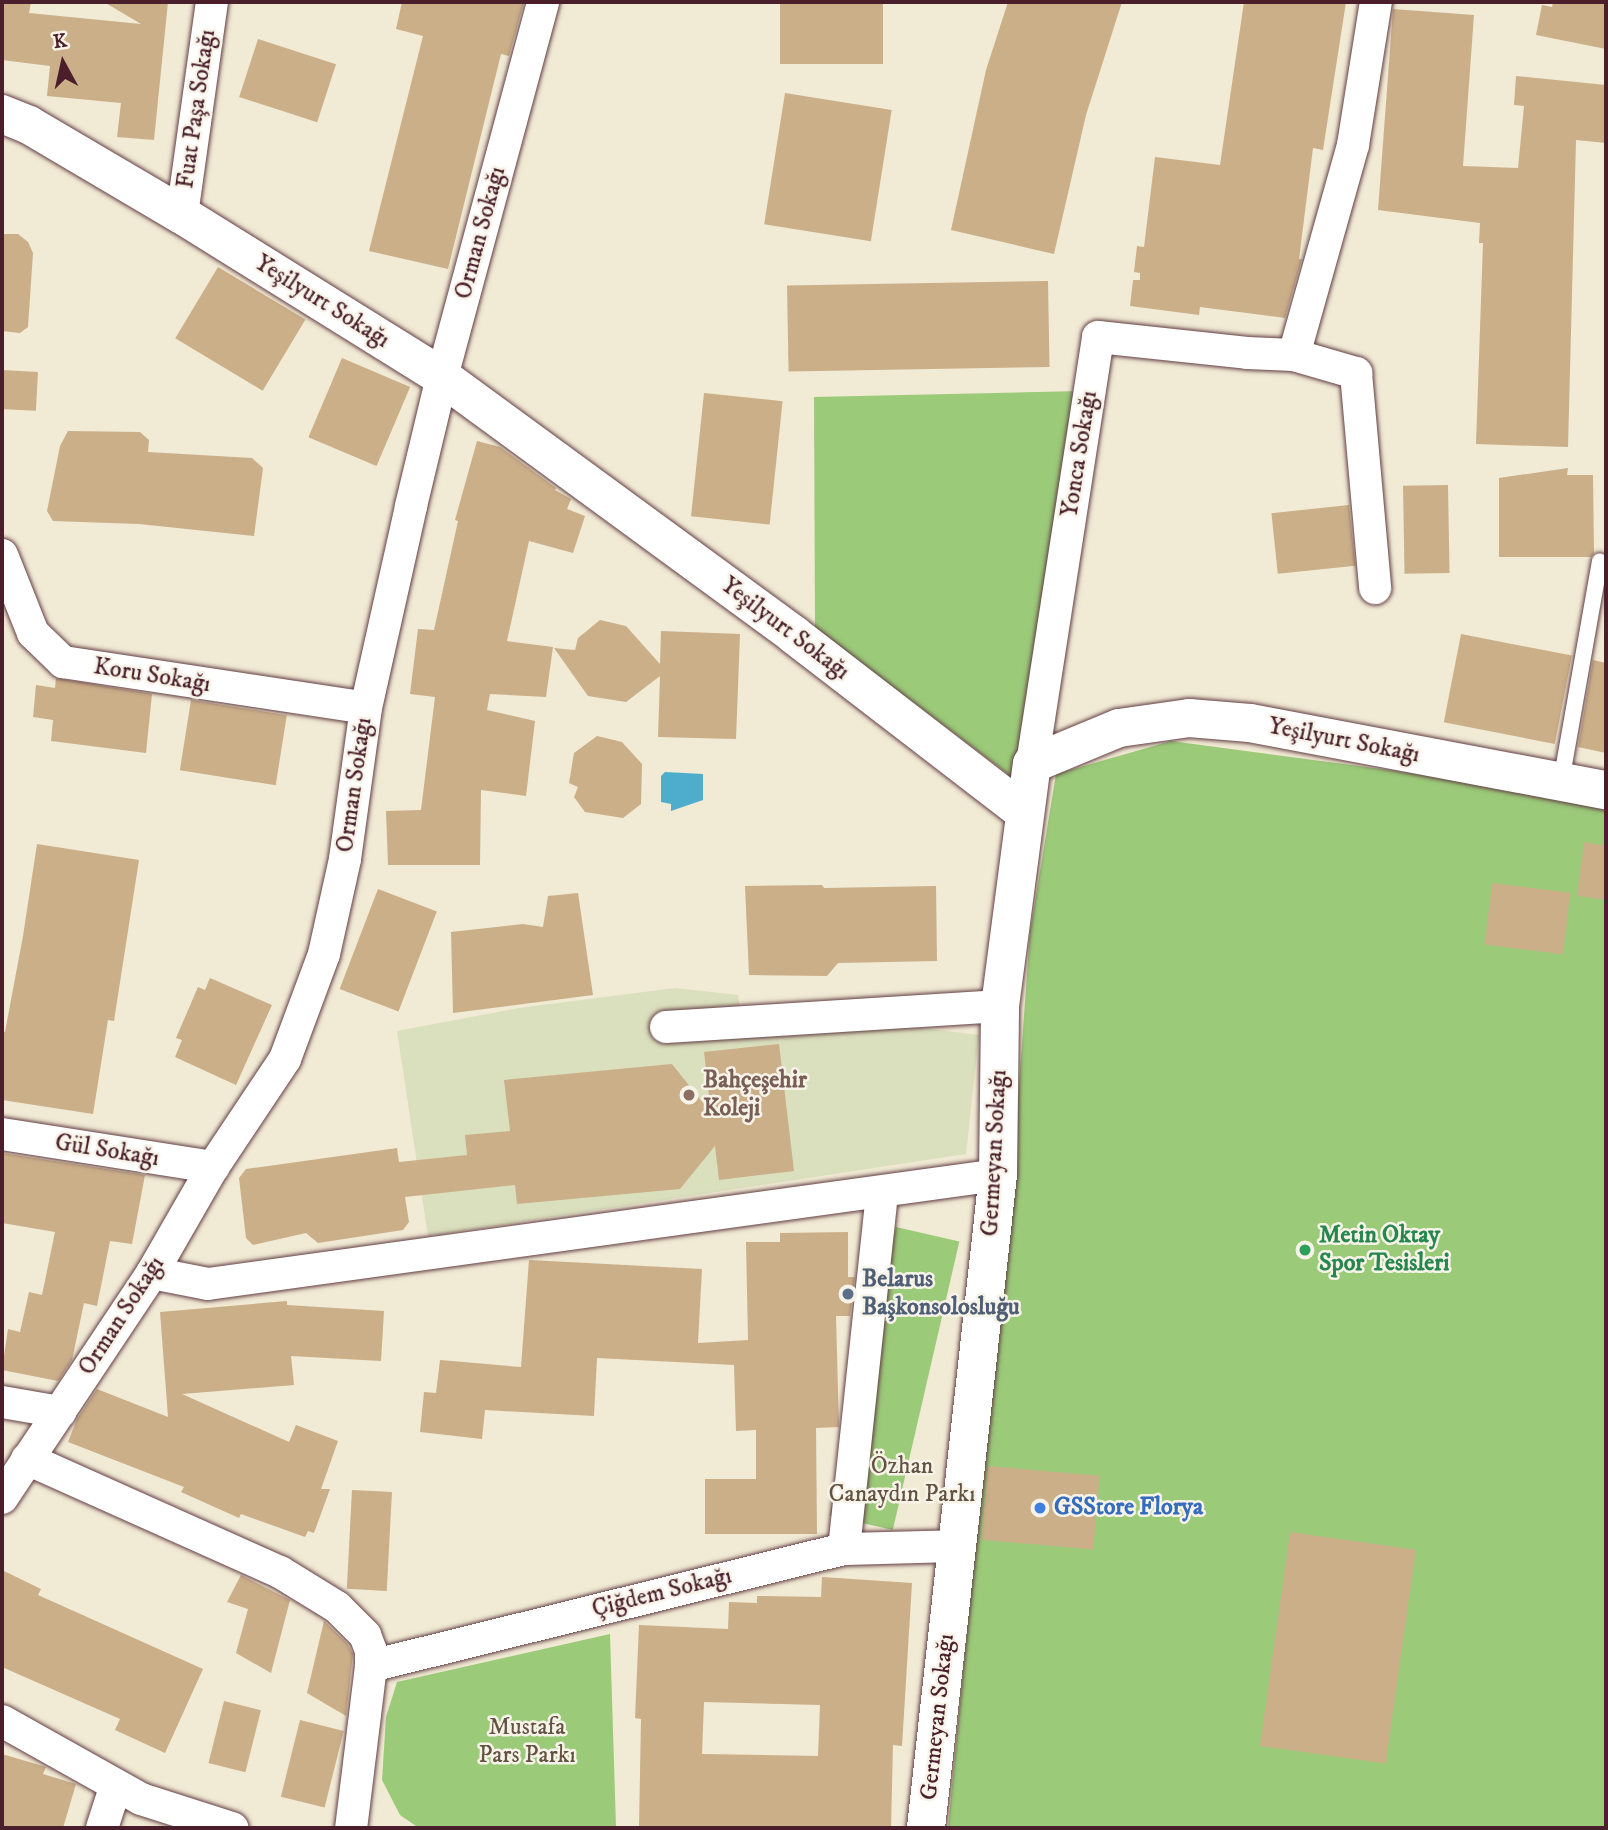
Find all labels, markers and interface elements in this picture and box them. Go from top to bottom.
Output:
north arrow [28,28,98,98]
street label: Fuat Paşa Sokağı [172,28,222,190]
text: K [52,29,68,54]
street label: Orman Sokağı [449,164,513,302]
street label: Yeşilyurt Sokağı [249,249,395,355]
street label: Yonca Sokağı [1056,389,1104,519]
street label: Yeşilyurt Sokağı [715,571,855,687]
street label: Koru Sokağı [91,653,213,699]
street label: Yeşilyurt Sokağı [1266,712,1422,770]
street label: Orman Sokağı [331,716,379,854]
place label: Bahçeşehir Koleji [703,1067,807,1123]
street label: Germeyan Sokağı [976,1069,1014,1237]
marker: Bahçeşehir Koleji [681,1087,697,1103]
street label: Gül Sokağı [53,1129,161,1173]
place label: Metin Oktay Spor Tesisleri [1319,1222,1449,1278]
marker: Metin Oktay Spor Tesisleri [1297,1242,1313,1258]
street label: Orman Sokağı [73,1251,171,1381]
place label: Belarus Başkonsolosluğu [862,1266,1020,1322]
marker: Belarus Başkonsolosluğu [840,1286,856,1302]
park label: Özhan Canaydın Parkı [829,1453,975,1509]
place label: GSStore Florya [1054,1494,1203,1522]
marker: GSStore Florya [1032,1500,1048,1516]
street label: Çiğdem Sokağı [589,1562,735,1624]
street label: Germeyan Sokağı [915,1632,961,1802]
park label: Mustafa Pars Parkı [478,1714,576,1770]

